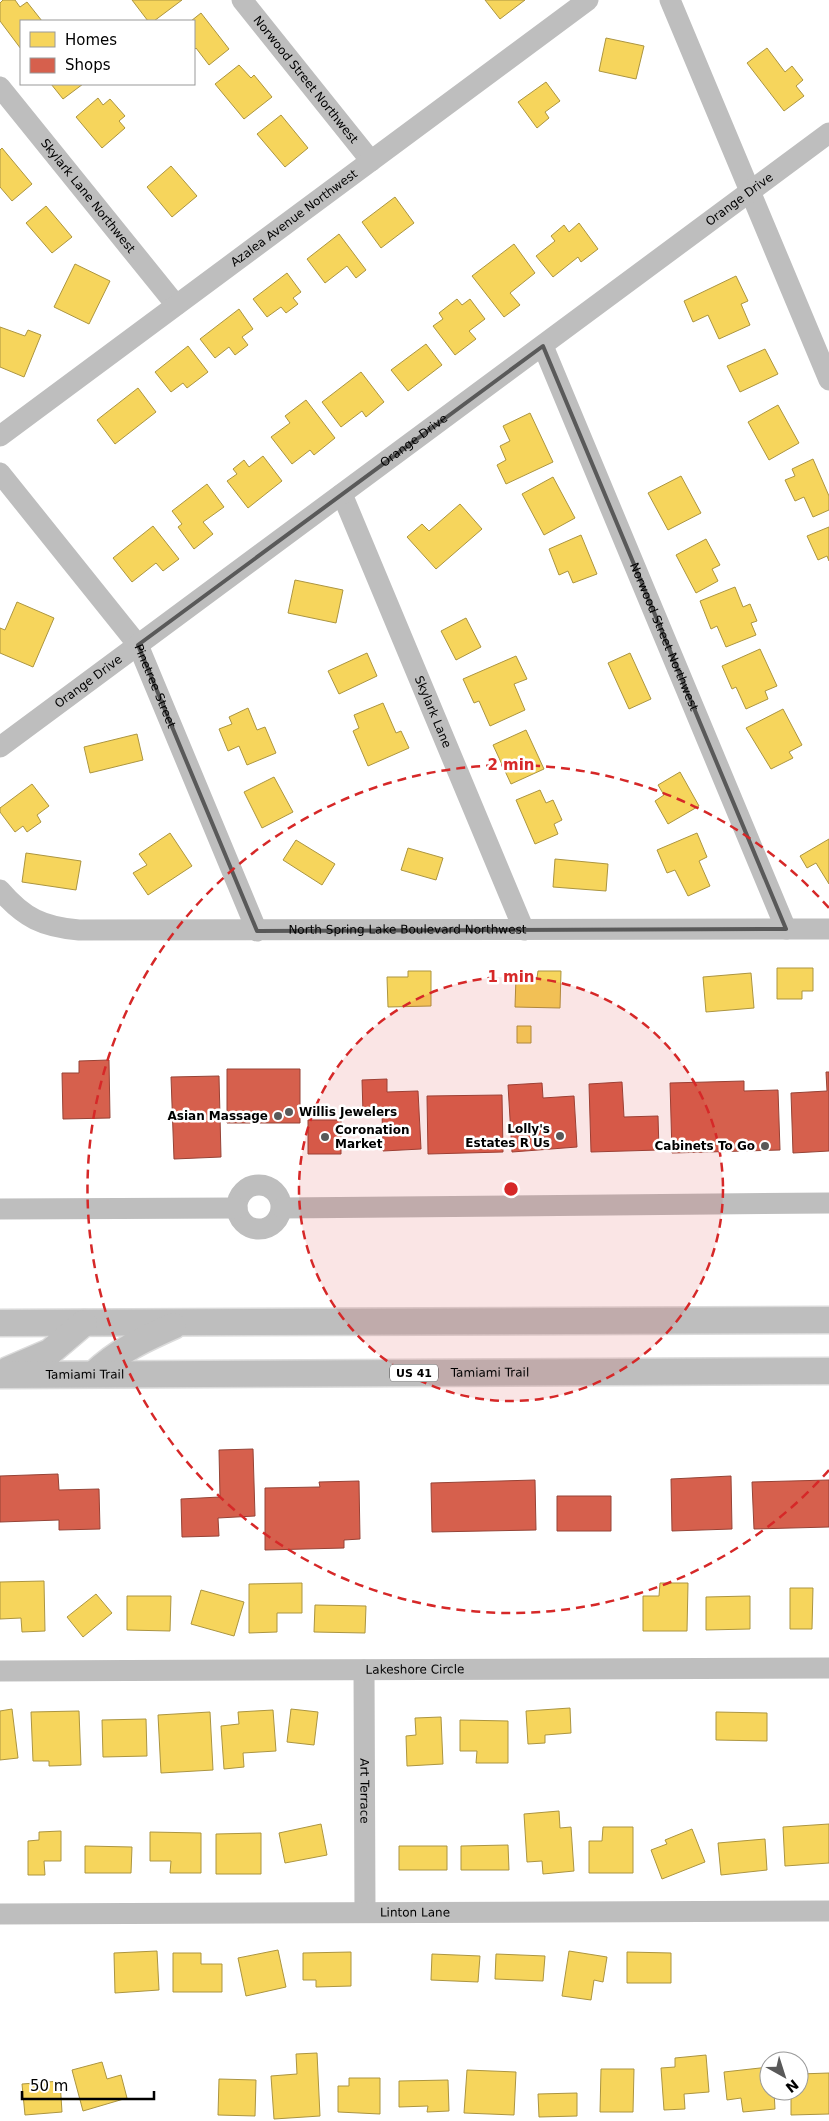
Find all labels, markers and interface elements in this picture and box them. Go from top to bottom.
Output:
street label: Norwood Street Northwest [250,13,361,146]
legend [20,20,195,85]
text: Homes [65,31,117,49]
text: Shops [65,56,111,74]
street label: Skylark Lane Northwest [38,136,138,256]
street label: Azalea Avenue Northwest [228,166,360,270]
street label: Orange Drive [703,170,776,229]
street label: Orange Drive [377,411,450,470]
street label: Norwood Street Northwest [627,561,701,713]
street label: Pinetree Street [131,642,179,730]
street label: Orange Drive [52,652,125,711]
street label: Skylark Lane [412,674,454,750]
text: 2 min [487,756,535,774]
street label: North Spring Lake Boulevard Northwest [288,922,527,937]
text: 1 min [487,968,535,986]
place label: Willis Jewelers [299,1105,397,1119]
marker: Willis Jewelers [283,1106,295,1118]
place label: Asian Massage [167,1109,268,1123]
marker: Asian Massage [272,1110,284,1122]
place label: Lolly's Estates R Us [465,1122,550,1150]
place label: Coronation Market [335,1123,410,1151]
marker: Lolly's Estates R Us [554,1130,566,1142]
marker: Coronation Market [319,1131,331,1143]
place label: Cabinets To Go [655,1139,755,1153]
marker: Cabinets To Go [759,1140,771,1152]
centre of rings [502,1180,520,1198]
road number: US 41 [390,1365,438,1382]
street label: Tamiami Trail [450,1365,529,1380]
street label: Tamiami Trail [45,1367,124,1382]
street label: Lakeshore Circle [366,1662,464,1677]
street label: Art Terrace [357,1758,372,1824]
street label: Linton Lane [380,1905,450,1920]
north arrow [759,2051,809,2101]
scale bar [22,2068,155,2100]
text: N [783,2076,802,2096]
text: 50 m [30,2077,68,2095]

